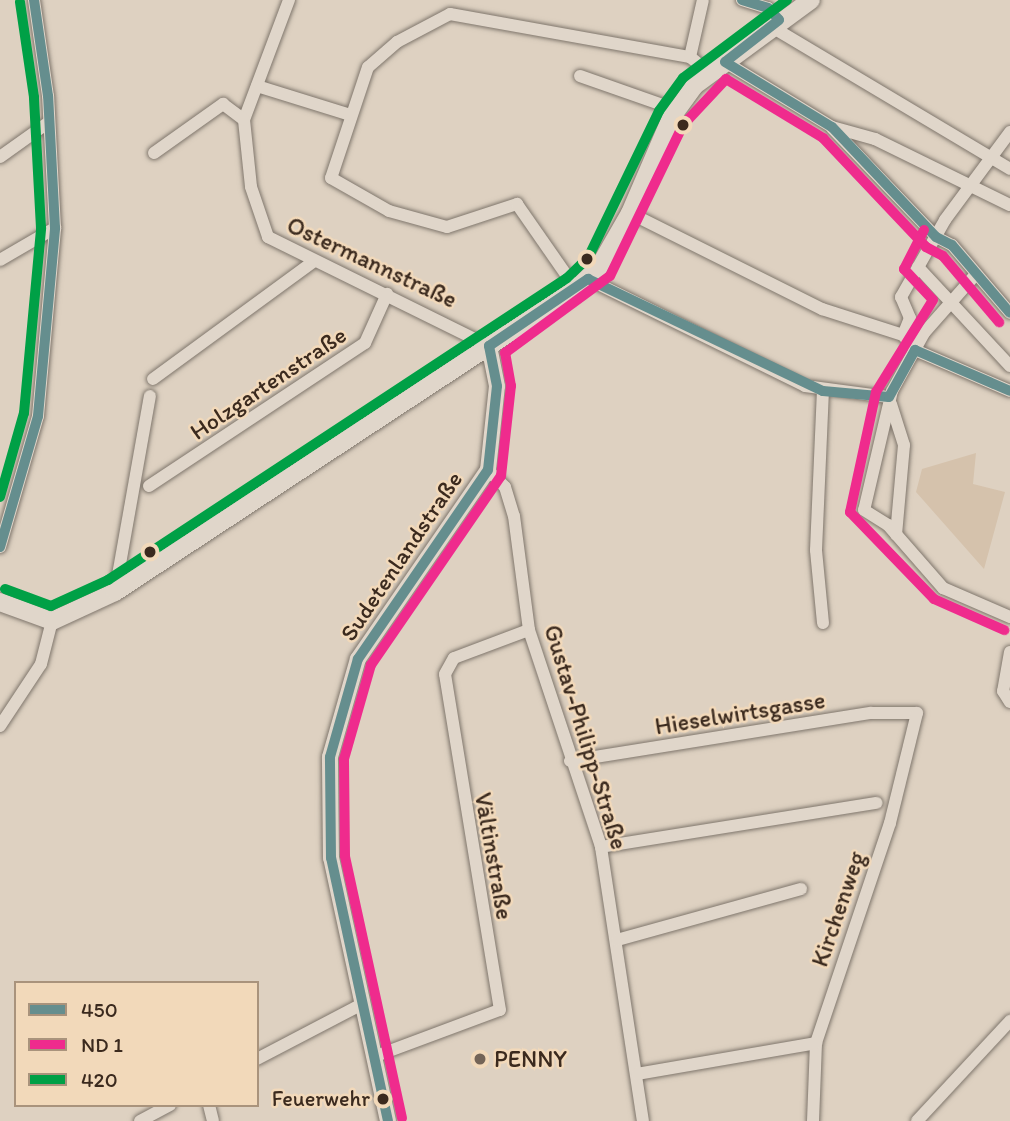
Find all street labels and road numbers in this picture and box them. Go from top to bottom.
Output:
street label: Ostermannstraße [282,210,462,314]
street label: Holzgartenstraße [184,320,352,446]
street label: Sudetenlandstraße [334,466,468,646]
street label: Gustav-Philipp-Straße [538,621,634,853]
street label: Hieselwirtsgasse [653,685,827,741]
street label: Vältinstraße [469,790,519,922]
street label: Kirchenweg [805,848,871,970]

